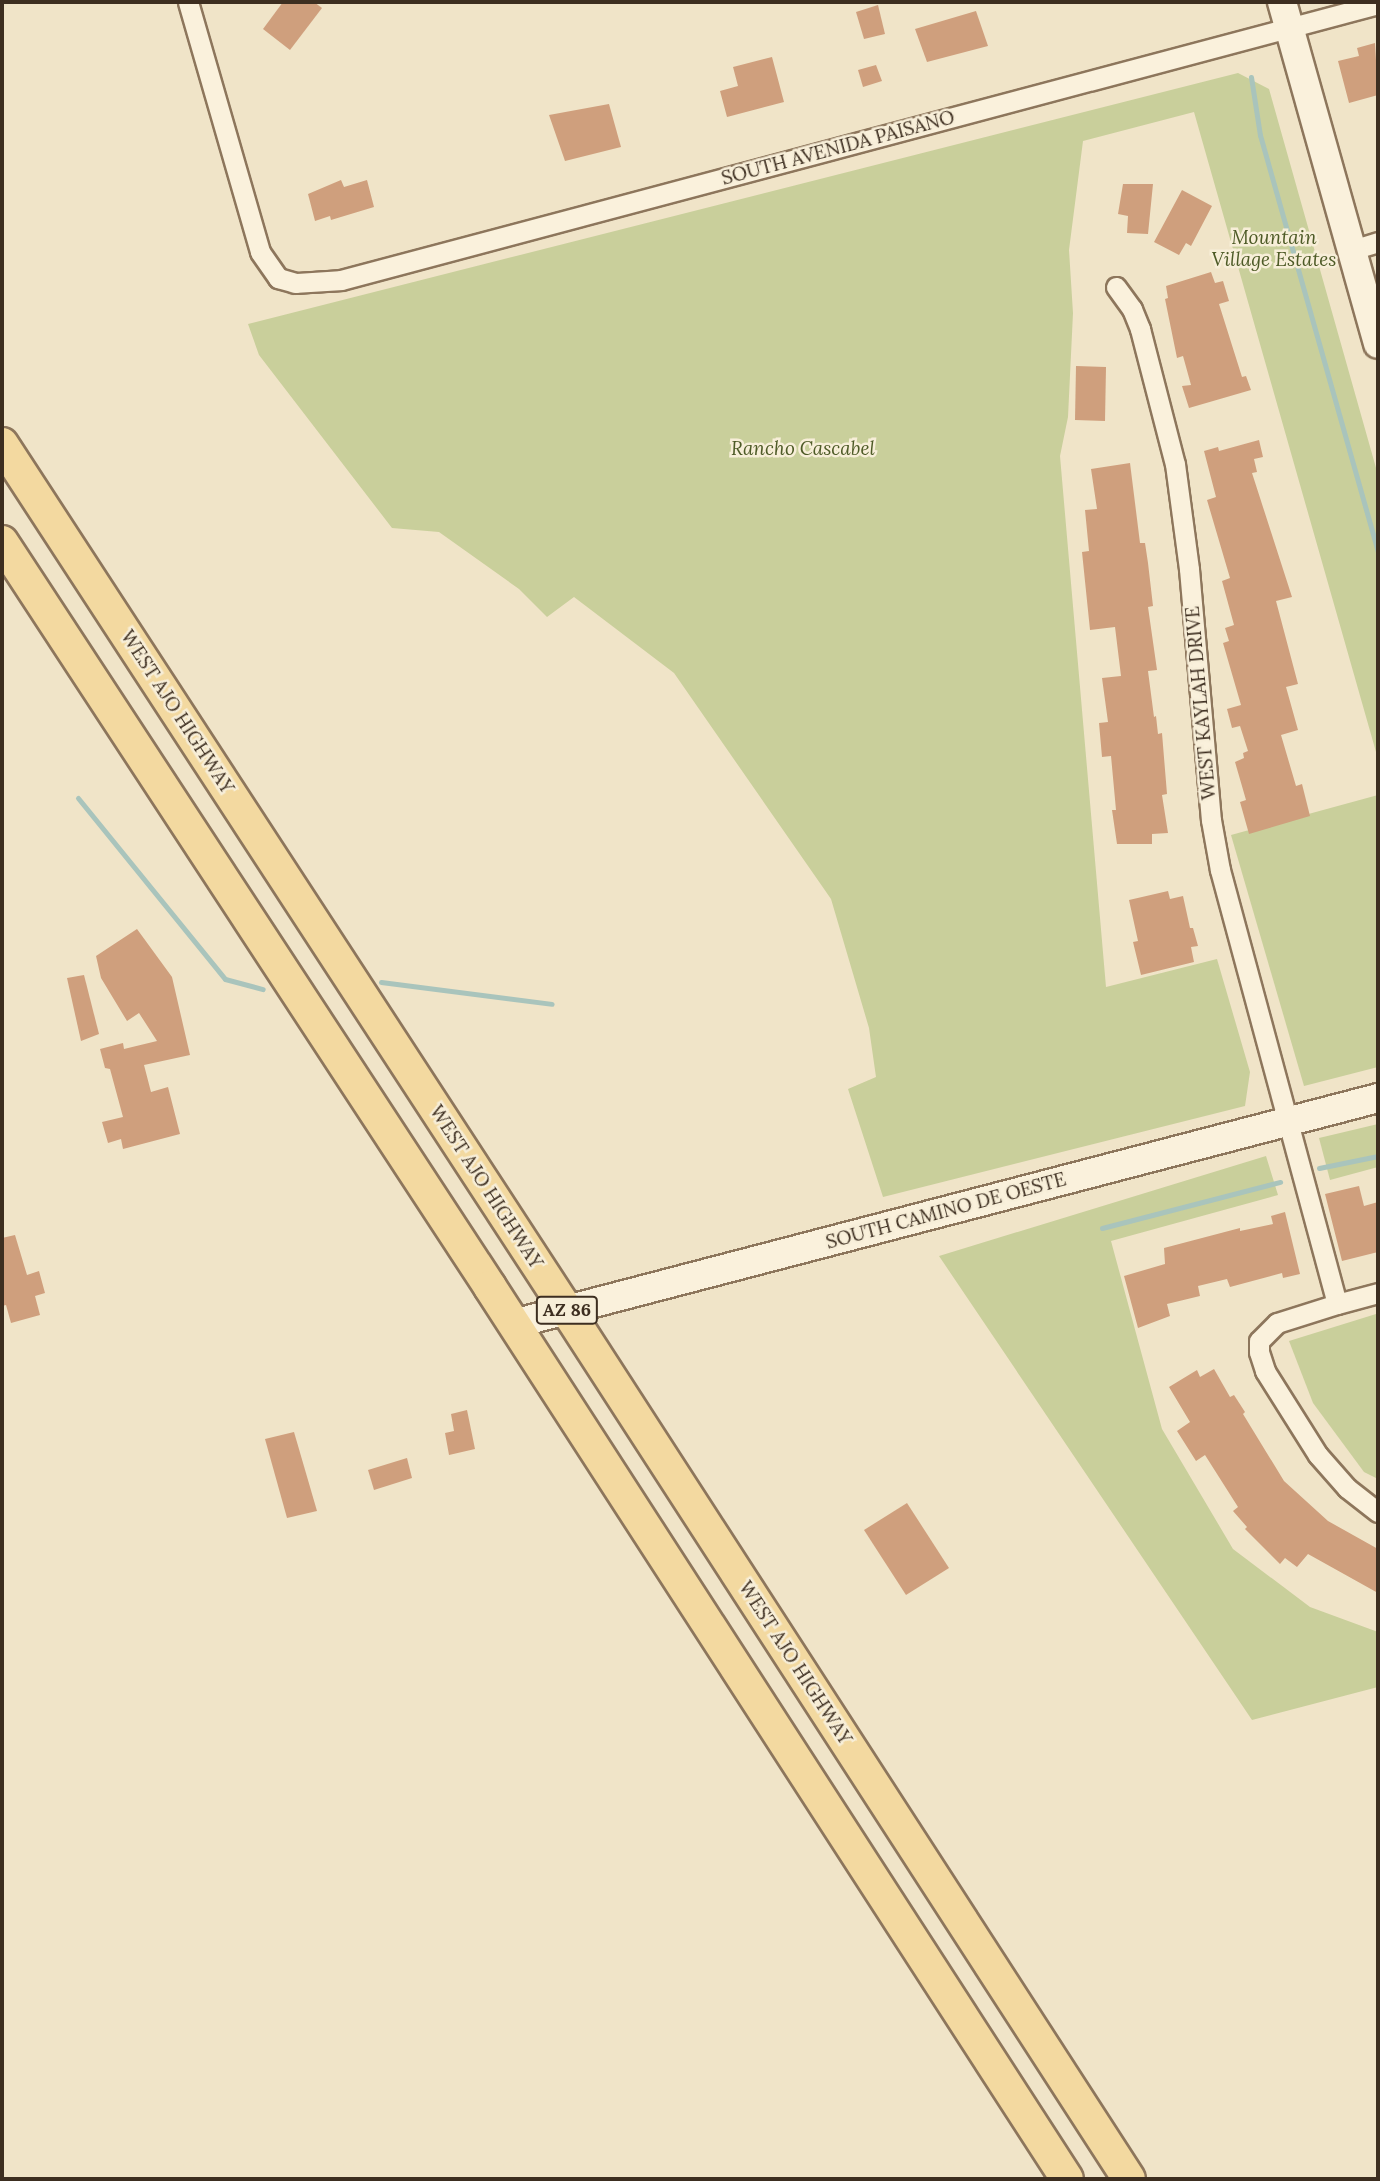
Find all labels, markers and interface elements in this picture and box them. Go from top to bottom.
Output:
street label: SOUTH AVENIDA PAISANO [719,106,957,190]
park label: Mountain Village Estates [1211,227,1337,271]
park label: Rancho Cascabel [731,438,875,460]
street label: WEST KAYLAH DRIVE [1181,605,1221,801]
street label: WEST AJO HIGHWAY [116,626,238,798]
street label: WEST AJO HIGHWAY [425,1101,547,1273]
street label: SOUTH CAMINO DE OESTE [823,1168,1069,1254]
road number: AZ 86 [536,1296,598,1324]
street label: WEST AJO HIGHWAY [734,1577,856,1749]

